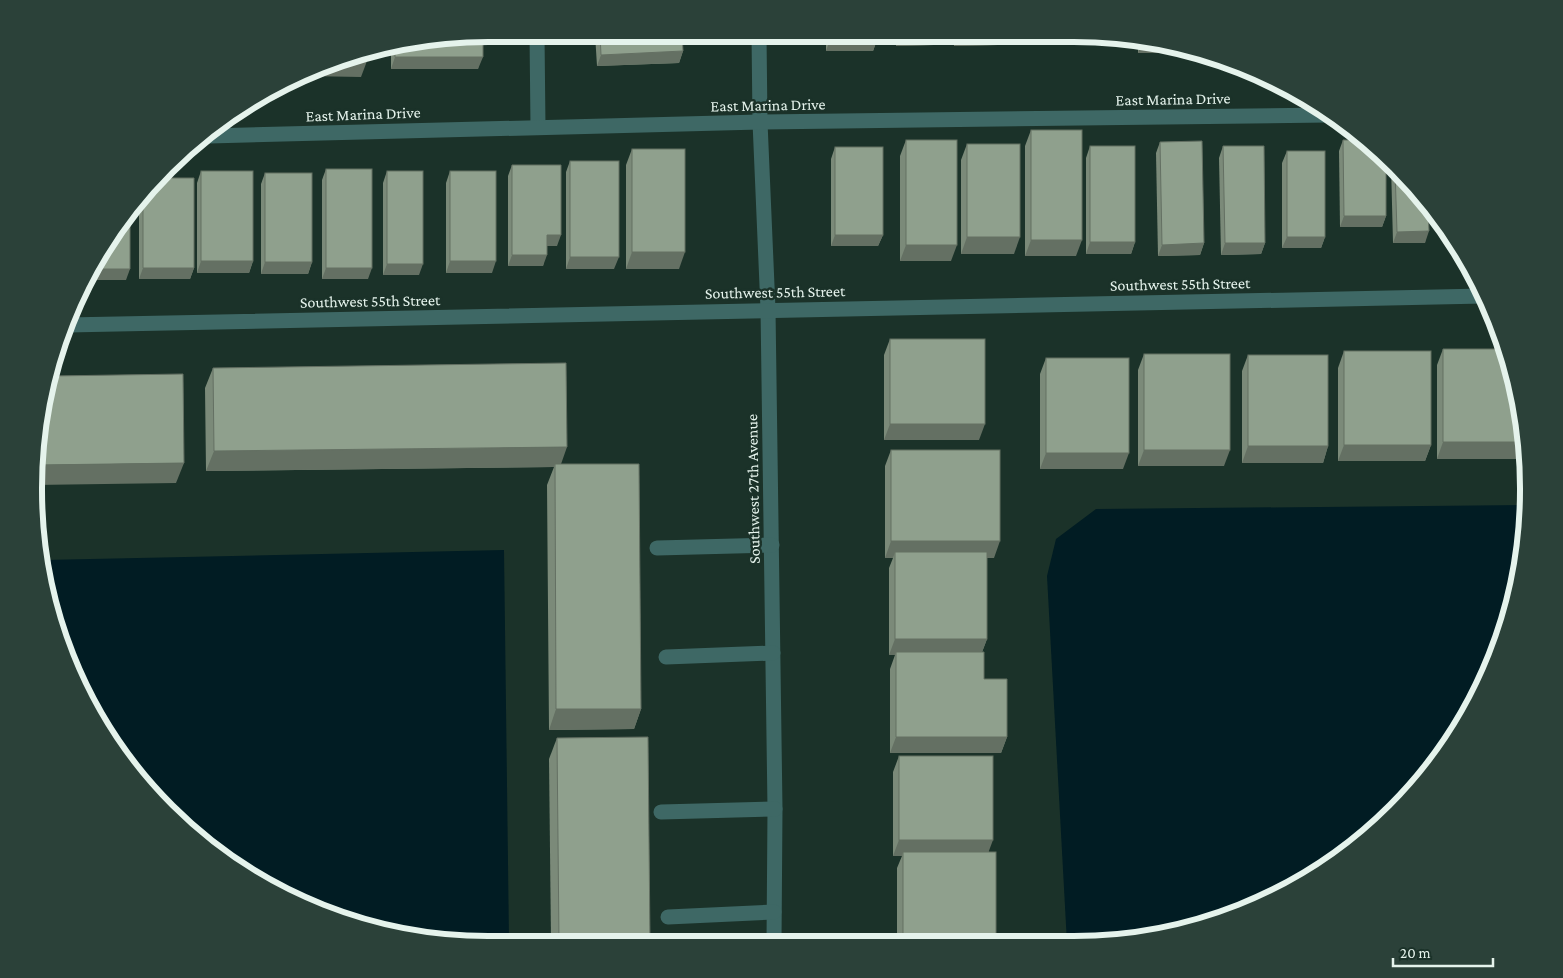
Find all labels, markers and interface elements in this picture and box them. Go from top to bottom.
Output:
street label: East Marina Drive [1115,89,1231,109]
street label: East Marina Drive [710,95,826,115]
street label: East Marina Drive [305,103,421,125]
street label: Southwest 55th Street [1110,274,1251,294]
street label: Southwest 55th Street [705,282,846,302]
street label: Southwest 55th Street [300,291,441,311]
street label: Southwest 27th Avenue [743,414,763,564]
scale bar [1393,936,1493,968]
text: 20 m [1400,945,1431,961]

